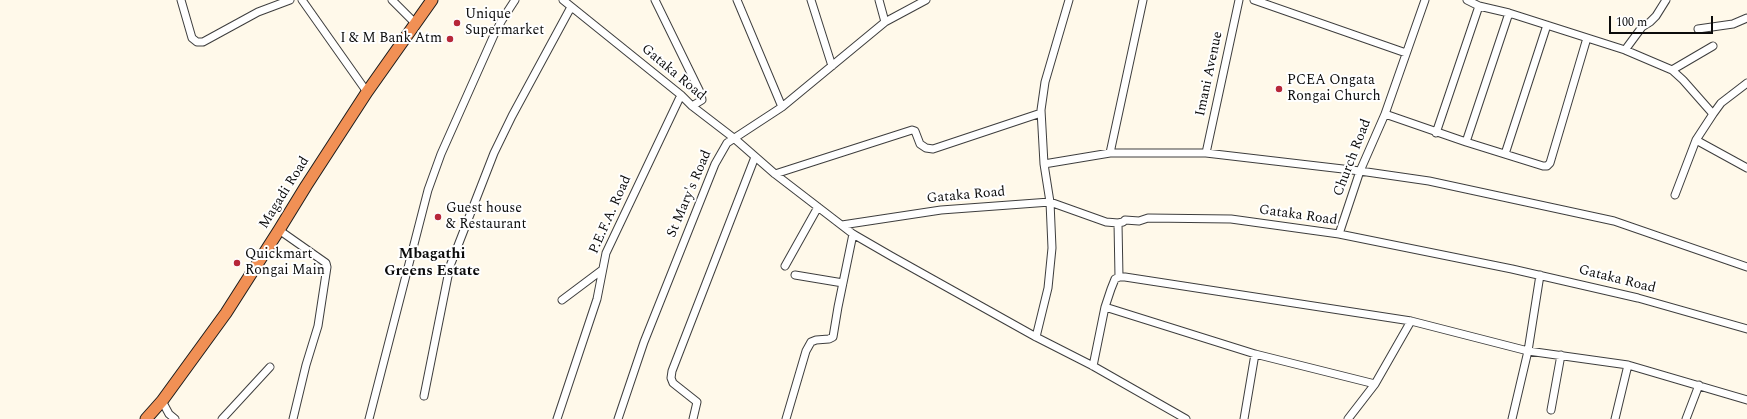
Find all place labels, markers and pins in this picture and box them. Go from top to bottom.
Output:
place label: Unique Supermarket [465,7,544,40]
marker: Unique Supermarket [452,18,462,28]
place label: I & M Bank Atm [340,31,442,47]
marker: I & M Bank Atm [445,34,455,44]
place label: PCEA Ongata Rongai Church [1287,73,1381,106]
marker: PCEA Ongata Rongai Church [1274,84,1284,94]
place label: Guest house & Restaurant [446,201,526,234]
marker: Guest house & Restaurant [433,212,443,222]
place label: Quickmart Rongai Main [245,247,325,280]
marker: Quickmart Rongai Main [232,258,242,268]

